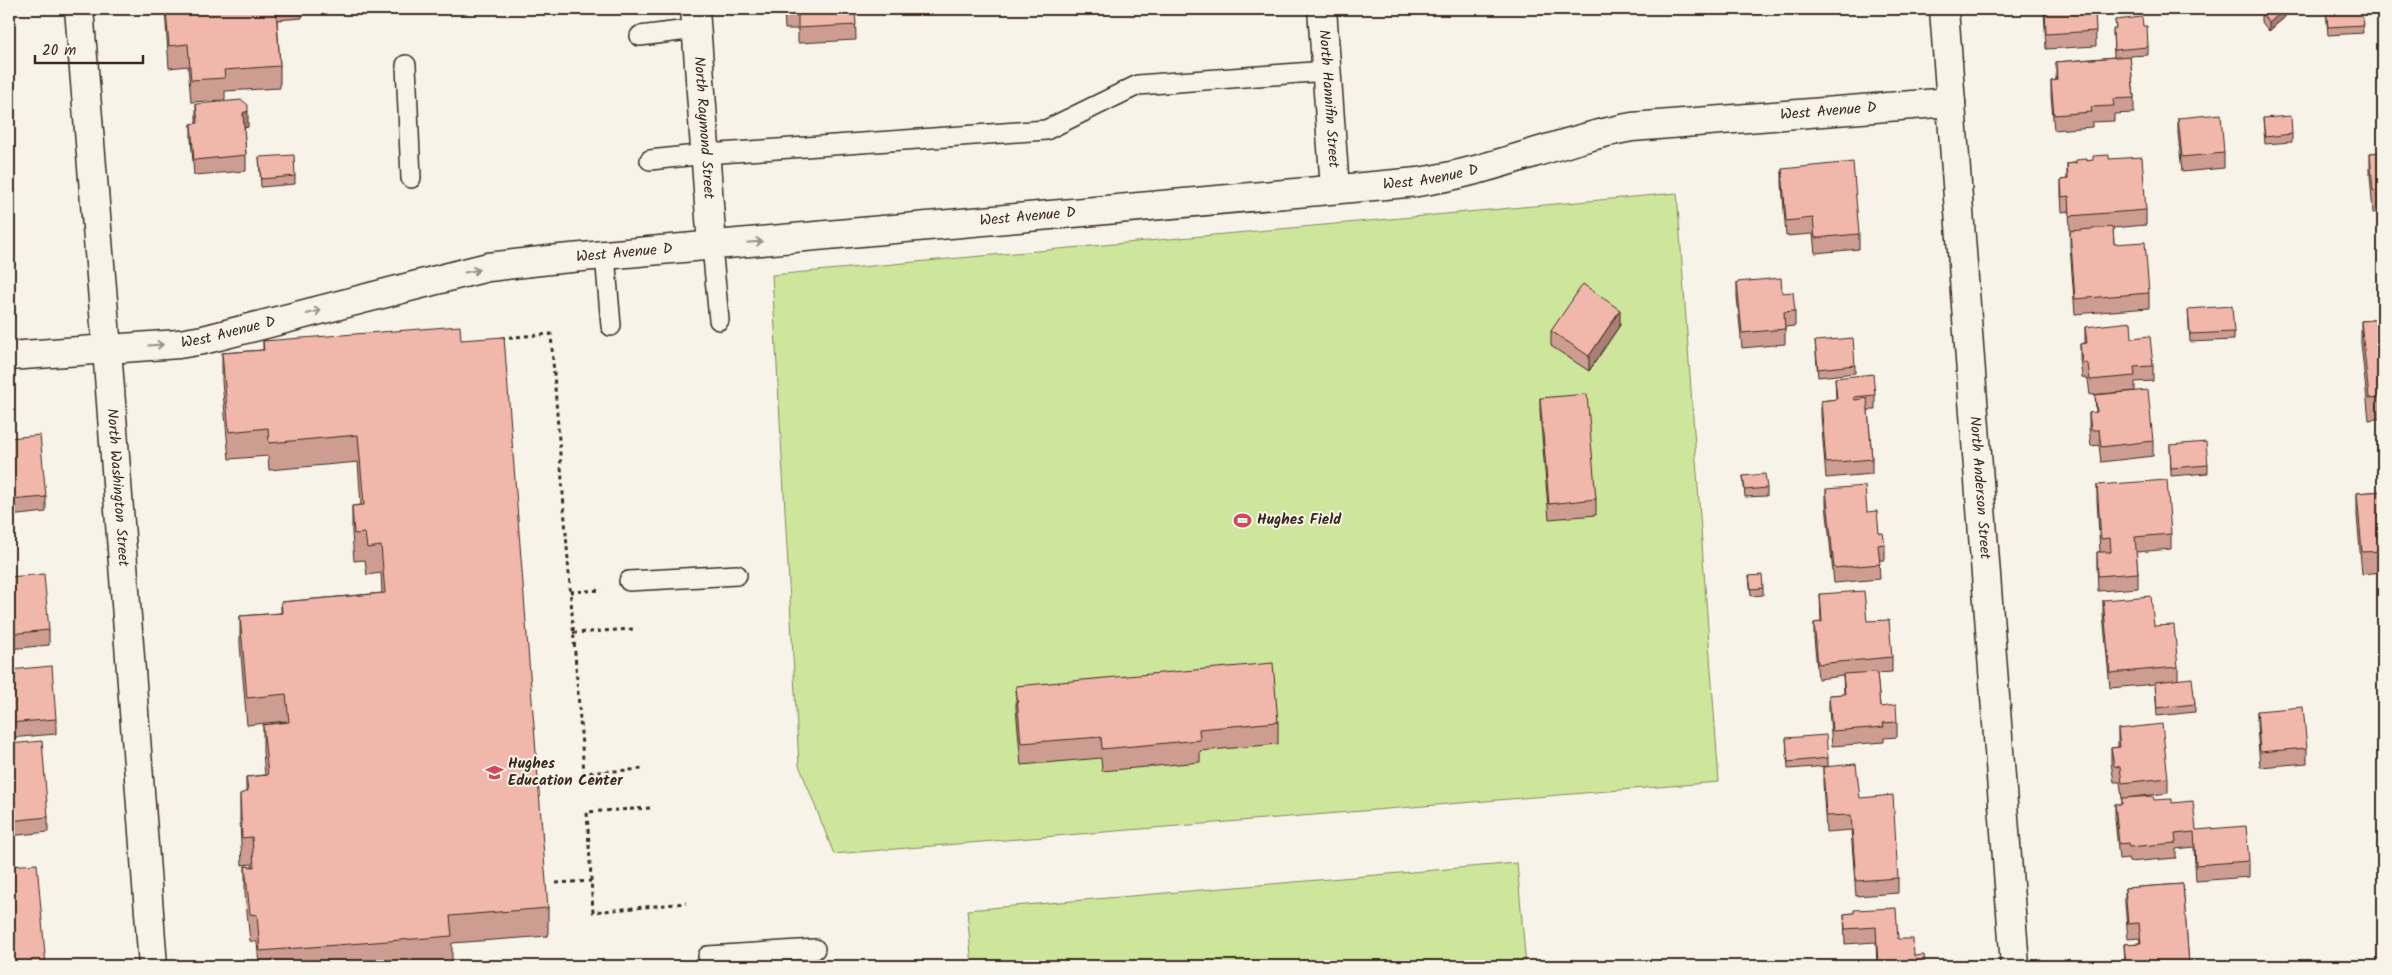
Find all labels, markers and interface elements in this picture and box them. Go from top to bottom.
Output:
street label: North Hannifin Street [1312,29,1345,169]
scale bar [35,32,142,64]
text: 20 m [42,39,76,63]
street label: North Raymond Street [686,56,721,200]
street label: West Avenue D [1779,96,1878,127]
street label: West Avenue D [1382,158,1481,197]
street label: West Avenue D [979,201,1077,233]
street label: West Avenue D [575,237,674,270]
one-way arrow [747,237,763,247]
one-way arrow [463,266,479,275]
one-way arrow [306,306,322,316]
street label: West Avenue D [179,310,279,355]
one-way arrow [147,340,163,350]
street label: North Washington Street [99,408,135,568]
street label: North Anderson Street [1962,415,1997,560]
place label: Hughes Field [1257,508,1342,532]
sports icon: Hughes Field [1233,510,1253,530]
place label: Hughes Education Center [508,752,623,793]
school or university icon: Hughes Education Center [484,763,504,783]

